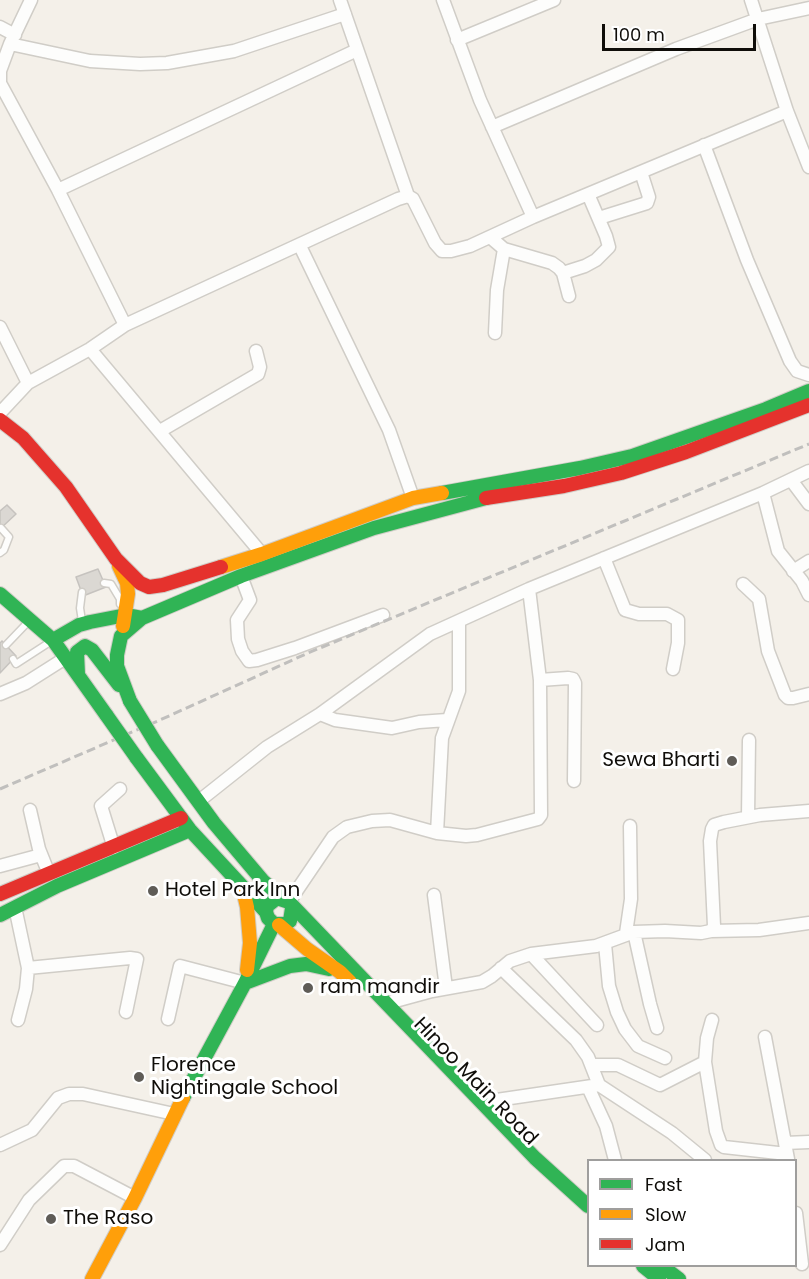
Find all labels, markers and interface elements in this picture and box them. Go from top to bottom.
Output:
scale bar [605,12,760,50]
text: 100 m [613,22,665,47]
place label: Sewa Bharti [602,749,720,773]
marker: Sewa Bharti [725,754,739,768]
place label: Hotel Park Inn [165,879,300,903]
marker: Hotel Park Inn [146,884,160,898]
place label: ram mandir [320,976,440,1000]
marker: ram mandir [301,981,315,995]
street label: Hinoo Main Road [408,1013,542,1151]
place label: Florence Nightingale School [151,1054,338,1101]
marker: Florence Nightingale School [132,1070,146,1084]
legend [587,1159,797,1267]
text: Fast [645,1172,682,1197]
text: Slow [645,1202,686,1227]
place label: The Raso [63,1207,153,1231]
marker: The Raso [44,1212,58,1226]
text: Jam [645,1232,685,1257]

